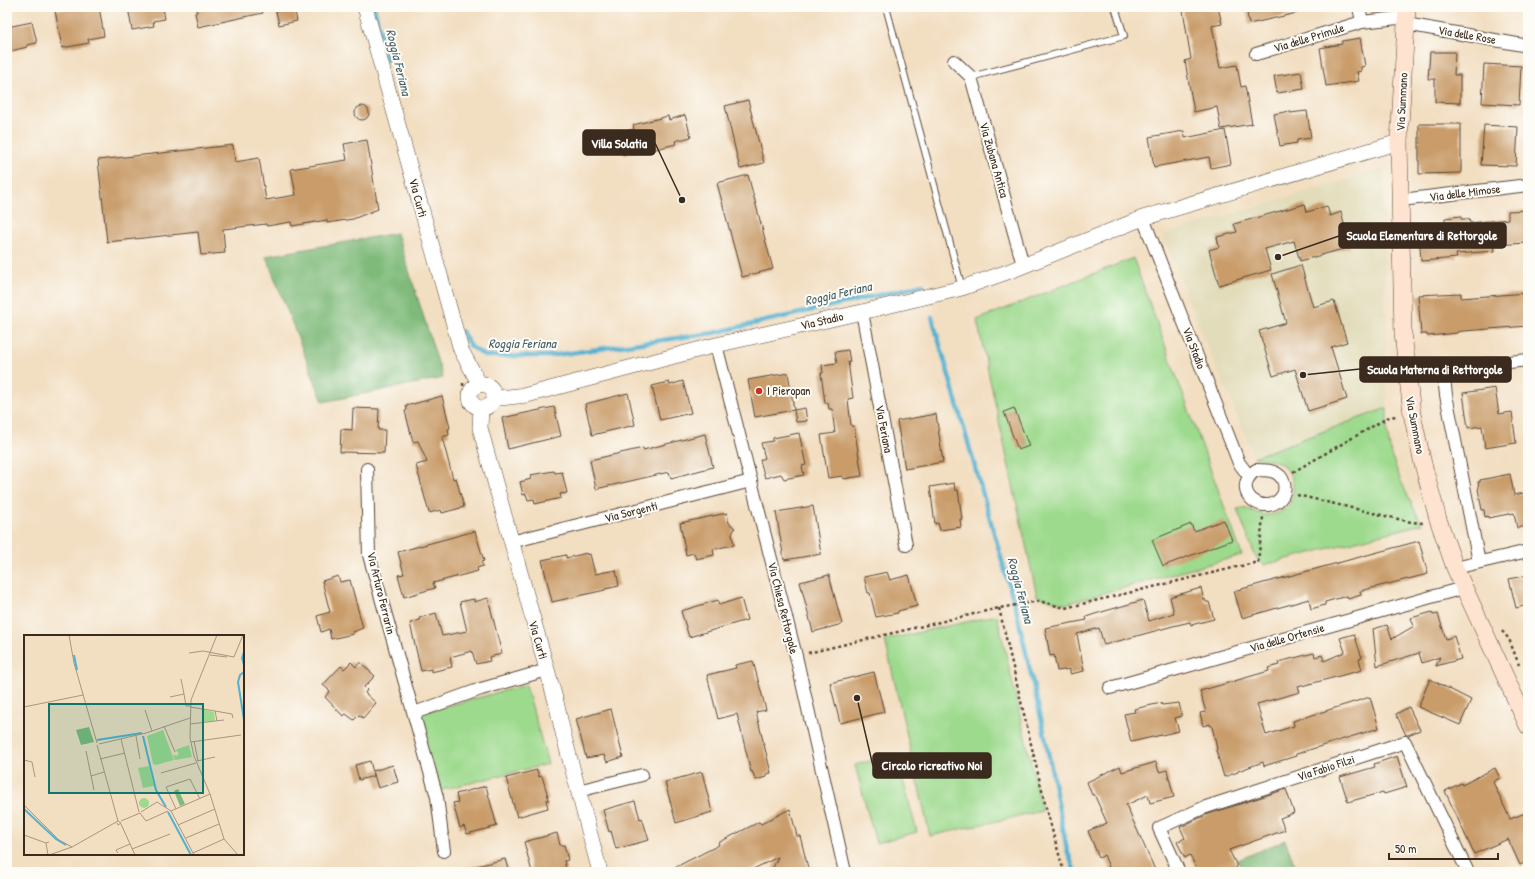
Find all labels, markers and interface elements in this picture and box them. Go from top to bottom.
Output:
street label: Via delle Primule [1271,19,1346,56]
street label: Via delle Rose [1437,21,1498,48]
water label: Roggia Feriana [381,27,416,99]
street label: Via Summano [1391,72,1412,132]
street label: Via Zubana Antica [976,120,1013,200]
callout: Villa Solatia [583,130,655,155]
text: Villa Solatia [591,134,648,152]
street label: Via Curti [405,176,432,219]
street label: Via delle Mimose [1429,180,1502,205]
callout: Scuola Elementare di Rettorgole [1339,223,1506,248]
text: Scuola Elementare di Rettorgole [1347,226,1498,245]
water label: Roggia Feriana [803,276,875,310]
street label: Via Stadio [799,307,845,334]
street label: Via Stadio [1179,324,1210,371]
water label: Roggia Feriana [488,334,558,353]
callout: Scuola Materna di Rettorgole [1360,357,1511,382]
text: Scuola Materna di Rettorgole [1367,360,1503,379]
place label: I Pieropan [767,382,811,399]
marker: I Pieropan [754,386,764,396]
street label: Via Summano [1402,395,1429,455]
street label: Via Feriana [872,404,898,455]
street label: Via Sorgenti [603,497,659,526]
street label: Via Arturo Ferrarin [363,550,400,636]
water label: Roggia Feriana [1003,555,1039,627]
street label: Via Chiesa Rettorgole [764,560,803,656]
street label: Via Curti [525,618,552,661]
street label: Via delle Ortensie [1248,619,1326,656]
inset map [24,635,244,855]
street label: Via Fabio Filzi [1295,750,1357,785]
callout: Circolo ricreativo Noi [873,753,991,778]
text: Circolo ricreativo Noi [881,756,983,774]
scale bar [1389,835,1498,861]
text: 50 m [1395,840,1416,857]

